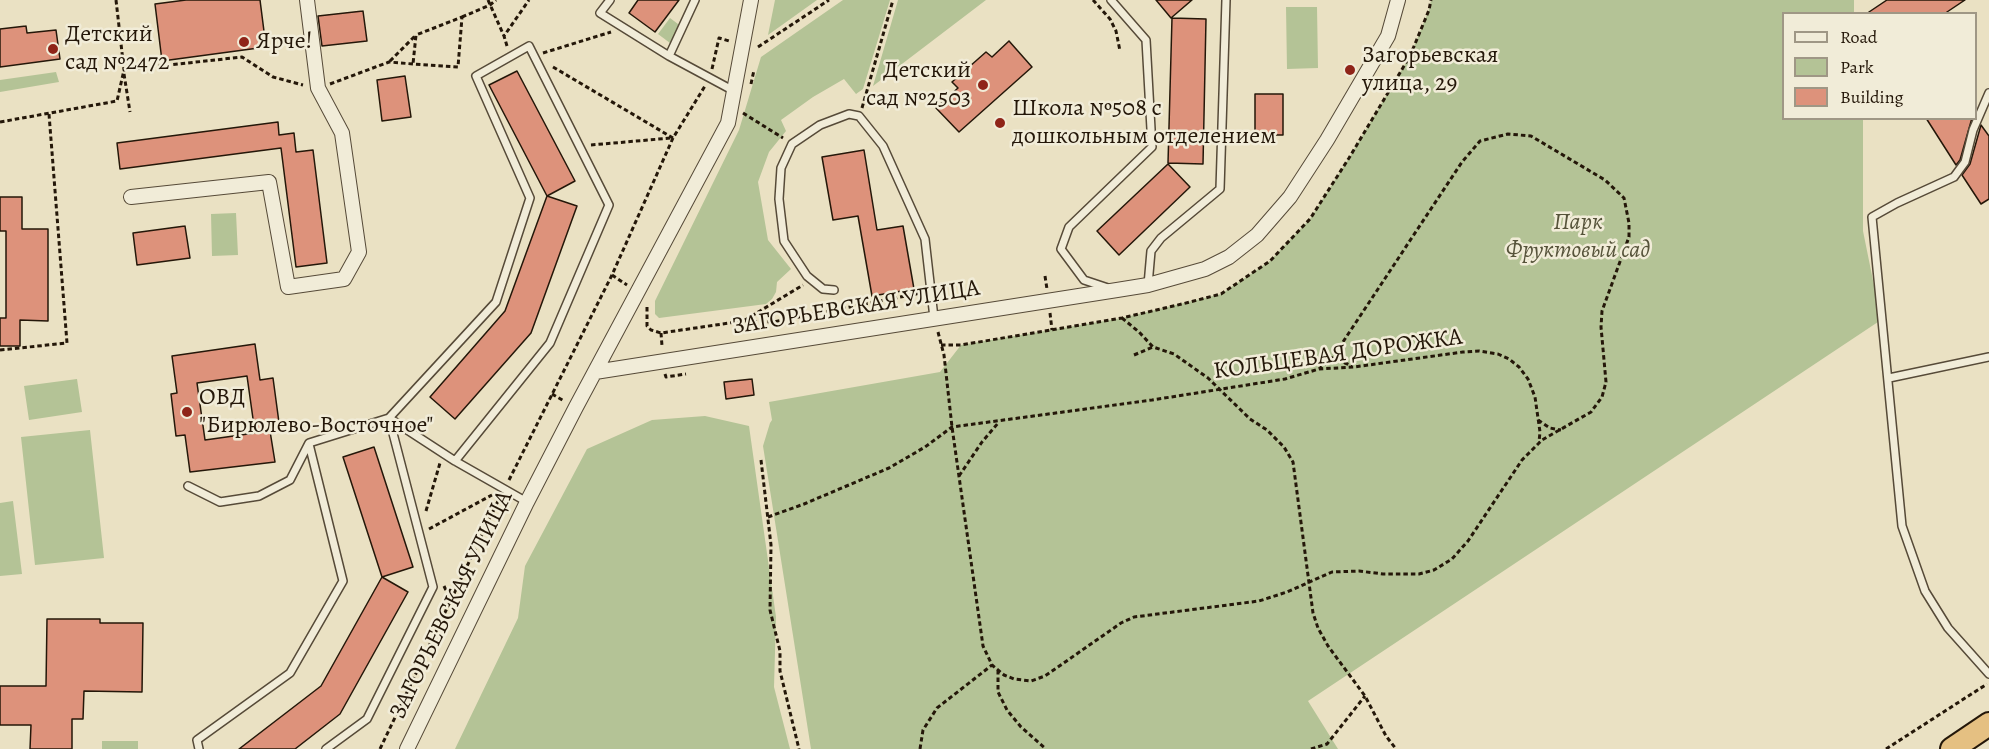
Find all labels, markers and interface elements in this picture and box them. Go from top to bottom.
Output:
legend [1782,12,1977,120]
place label: Детский сад №2472 [65,21,169,77]
text: Road [1840,25,1877,49]
place label: Ярче! [256,28,313,56]
marker: Ярче! [237,35,251,49]
marker: Детский сад №2472 [46,42,60,56]
place label: Загорьевская улица, 29 [1362,42,1498,98]
text: Park [1840,55,1874,79]
place label: Детский сад №2503 [866,57,971,113]
marker: Загорьевская улица, 29 [1343,63,1357,77]
marker: Детский сад №2503 [976,78,990,92]
text: Building [1840,85,1904,109]
place label: Школа №508 с дошкольным отделением [1012,95,1276,151]
marker: Школа №508 с дошкольным отделением [993,116,1007,130]
park label: Парк Фруктовый сад [1506,209,1650,265]
street label: ЗАГОРЬЕВСКАЯ УЛИЦА [730,274,982,342]
street label: КОЛЬЦЕВАЯ ДОРОЖКА [1212,323,1464,387]
place label: ОВД "Бирюлево-Восточное" [199,384,433,440]
marker: ОВД "Бирюлево-Восточное" [180,405,194,419]
street label: ЗАГОРЬЕВСКАЯ УЛИЦА [384,486,520,724]

